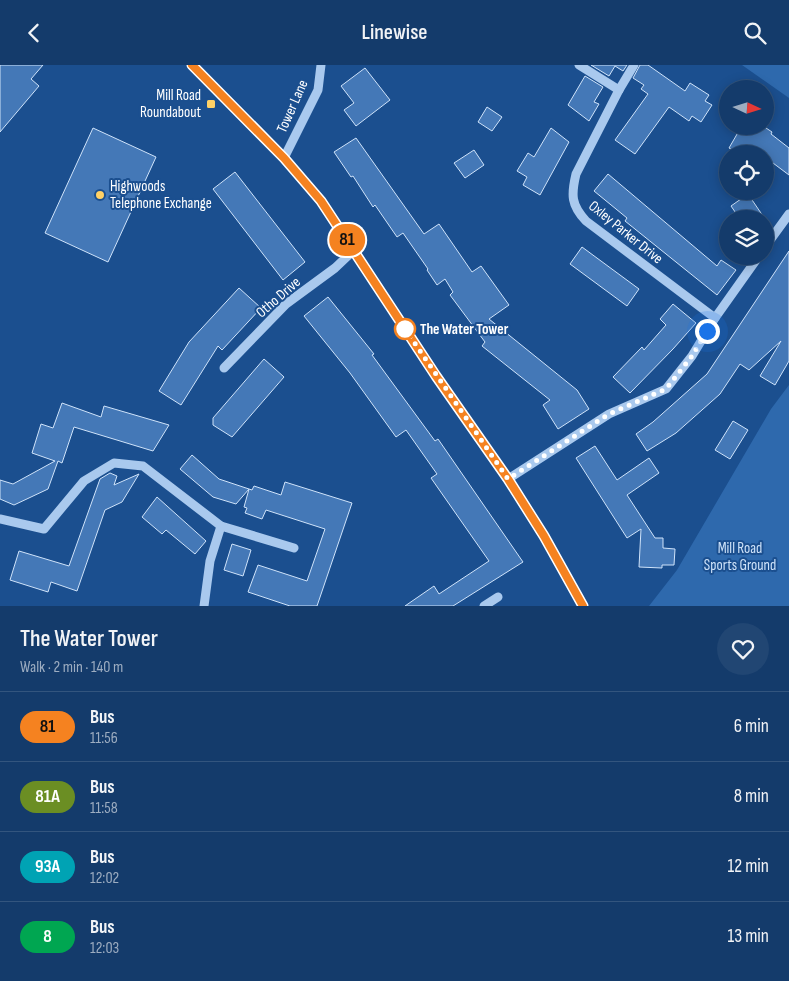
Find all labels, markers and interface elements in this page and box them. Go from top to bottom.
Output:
icon: back [20,19,48,47]
text: Linewise [361,19,428,46]
icon: search [741,19,769,47]
street label: Tower Lane [272,77,313,136]
north arrow [719,80,774,135]
map controls [719,80,774,265]
place label: Mill Road Roundabout [140,86,201,122]
marker: Mill Road Roundabout [205,98,217,110]
button: locate [719,145,774,200]
place label: Highwoods Telephone Exchange [110,177,212,213]
marker: Highwoods Telephone Exchange [94,189,106,201]
street label: Oxley Parker Drive [585,197,667,268]
button: layers [719,210,774,265]
line badge: 81 [324,224,370,256]
text: 81 [339,229,355,250]
street label: Otho Drive [252,273,305,322]
marker: The Water Tower [394,318,416,340]
your location [695,319,720,344]
place label: The Water Tower [420,320,509,339]
park label: Mill Road Sports Ground [704,539,776,575]
button: heart [717,623,769,675]
text: The Water Tower [20,624,158,653]
text: Walk · 2 min · 140 m [20,658,123,677]
text: Bus [90,706,115,729]
text: 6 min [734,715,769,738]
text: 81 [40,716,55,737]
text: 11:56 [90,729,118,748]
text: Bus [90,776,115,799]
text: 8 min [734,785,769,808]
text: 81A [35,786,60,807]
text: 11:58 [90,799,118,818]
text: Bus [90,846,115,869]
text: 12 min [727,855,769,878]
text: 93A [35,856,60,877]
text: 12:02 [90,869,119,888]
text: Bus [90,916,115,939]
text: 13 min [728,925,769,948]
text: 8 [43,926,52,947]
text: 12:03 [90,939,119,958]

